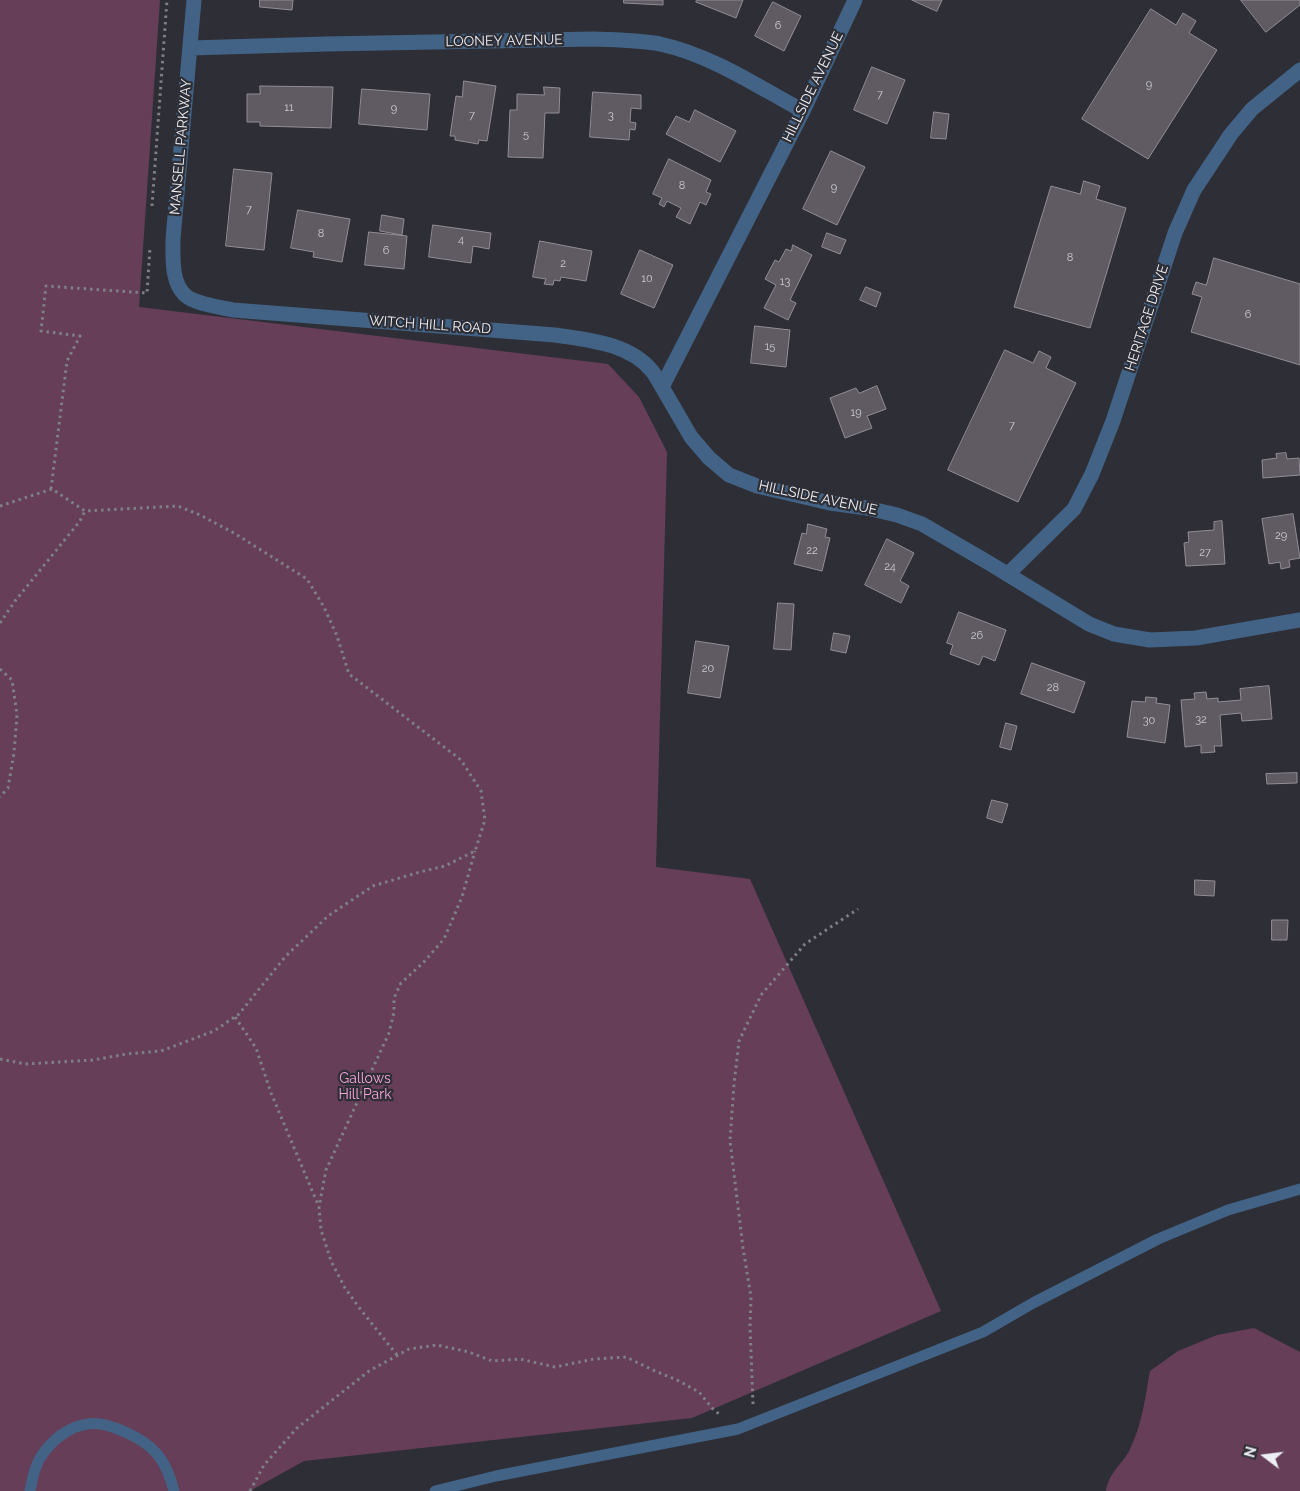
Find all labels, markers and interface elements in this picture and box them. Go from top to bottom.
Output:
house number: 6 [775,19,781,33]
street label: HILLSIDE AVENUE [779,29,847,145]
street label: LOONEY AVENUE [445,32,563,50]
street label: MANSELL PARKWAY [167,78,195,216]
house number: 9 [1146,78,1152,92]
house number: 7 [877,88,883,102]
house number: 11 [284,101,294,115]
house number: 9 [391,102,397,116]
house number: 7 [469,109,475,123]
house number: 3 [608,109,614,123]
house number: 5 [523,128,529,142]
house number: 8 [679,179,685,193]
house number: 9 [831,181,837,195]
house number: 7 [246,203,252,217]
house number: 8 [318,227,324,241]
house number: 4 [458,233,464,247]
house number: 6 [383,244,389,258]
house number: 8 [1067,251,1073,265]
house number: 2 [560,257,566,271]
street label: HERITAGE DRIVE [1122,263,1172,373]
house number: 10 [641,272,653,286]
house number: 13 [780,275,790,289]
house number: 6 [1245,308,1251,322]
street label: WITCH HILL ROAD [368,312,492,338]
house number: 15 [765,340,775,354]
house number: 19 [850,406,862,420]
house number: 7 [1009,419,1015,433]
street label: HILLSIDE AVENUE [757,477,879,519]
house number: 29 [1275,529,1287,543]
house number: 22 [806,544,818,558]
house number: 27 [1199,546,1211,560]
house number: 24 [884,560,896,574]
house number: 26 [971,629,983,643]
house number: 20 [702,662,714,676]
house number: 28 [1047,681,1059,695]
house number: 32 [1195,713,1207,727]
house number: 30 [1143,714,1155,728]
park label: Gallows Hill Park [338,1071,392,1104]
north arrow [1240,1431,1290,1481]
text: N [1241,1445,1260,1459]

